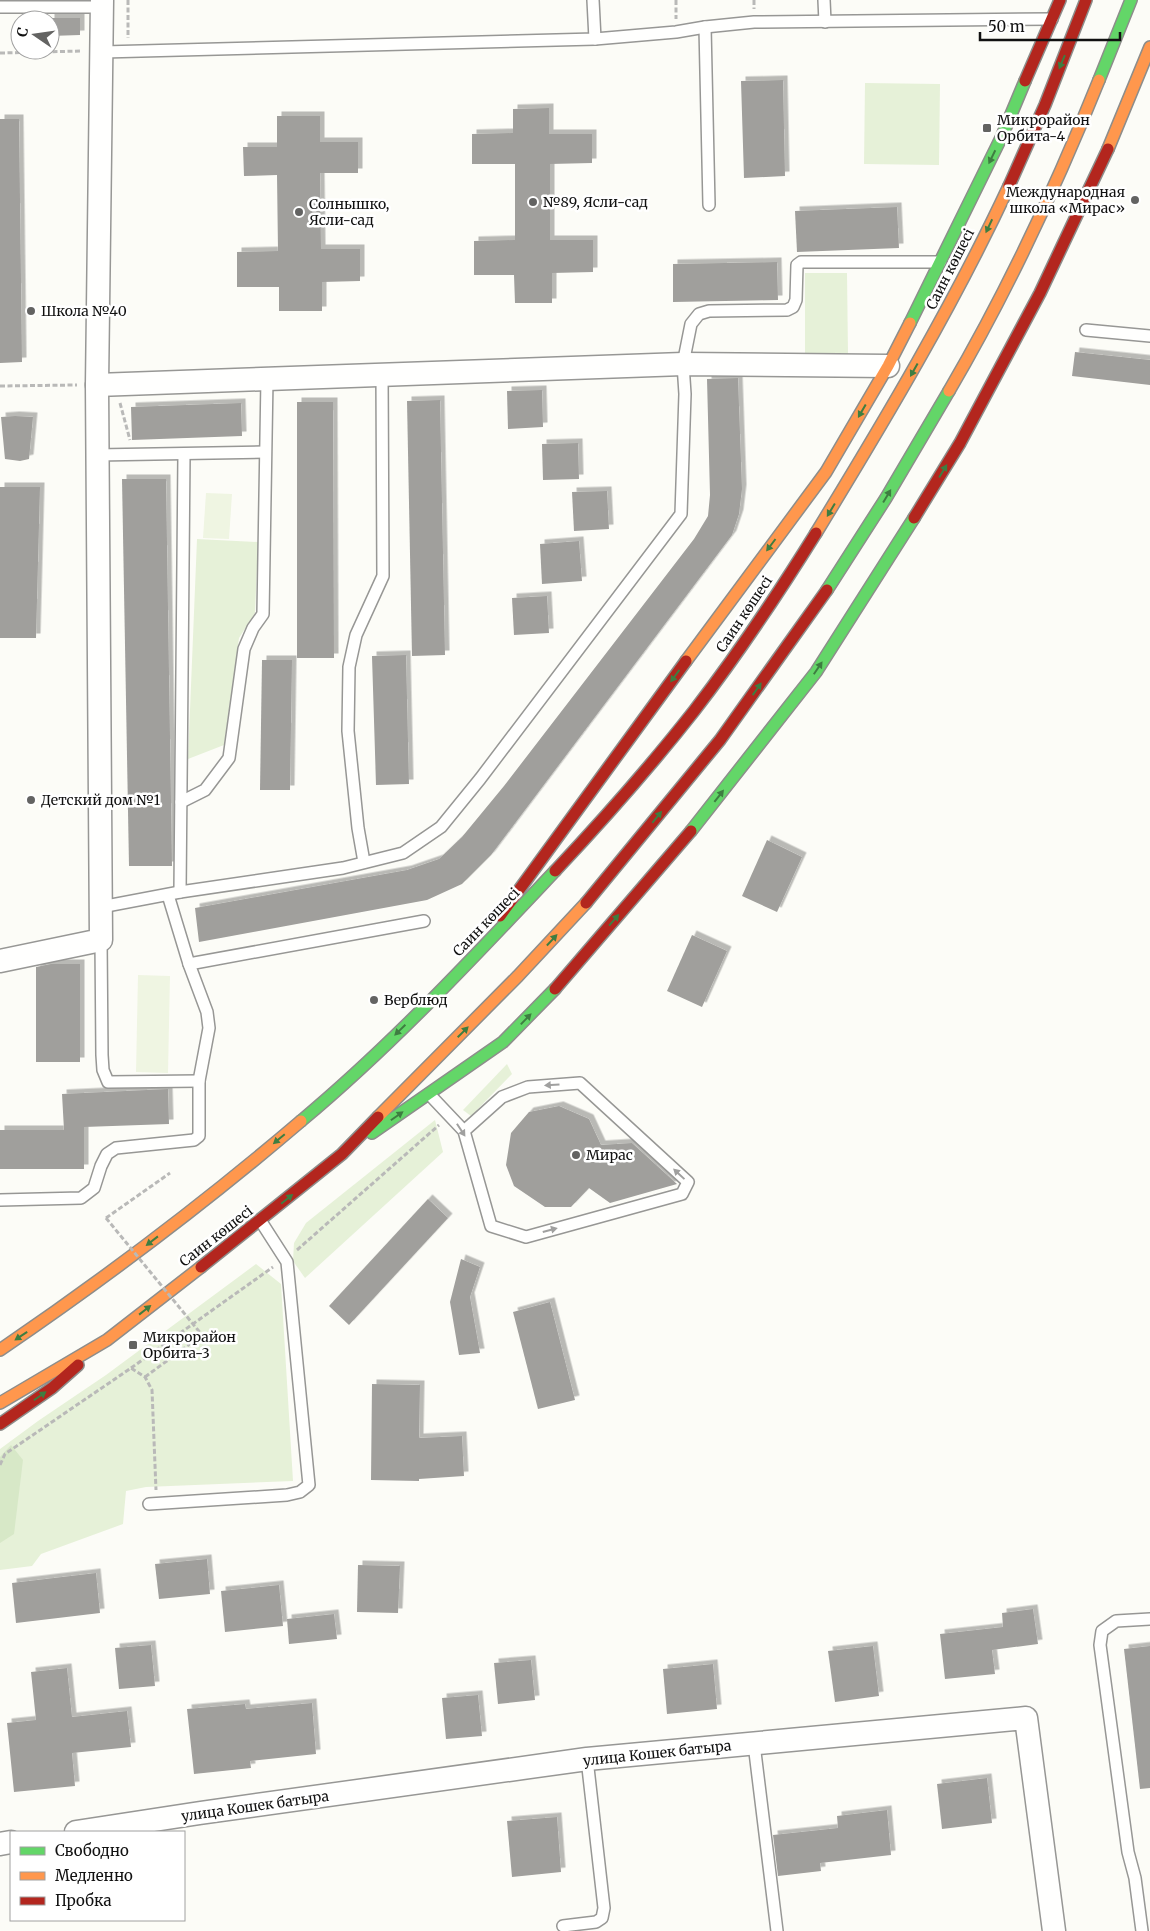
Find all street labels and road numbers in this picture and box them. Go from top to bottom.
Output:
street label: Саин көшесі [922,225,978,312]
street label: Саин көшесі [712,572,776,656]
street label: Саин көшесі [449,884,524,960]
street label: Саин көшесі [176,1201,257,1270]
street label: улица Кошек батыра [582,1736,732,1770]
street label: улица Кошек батыра [180,1787,330,1825]

